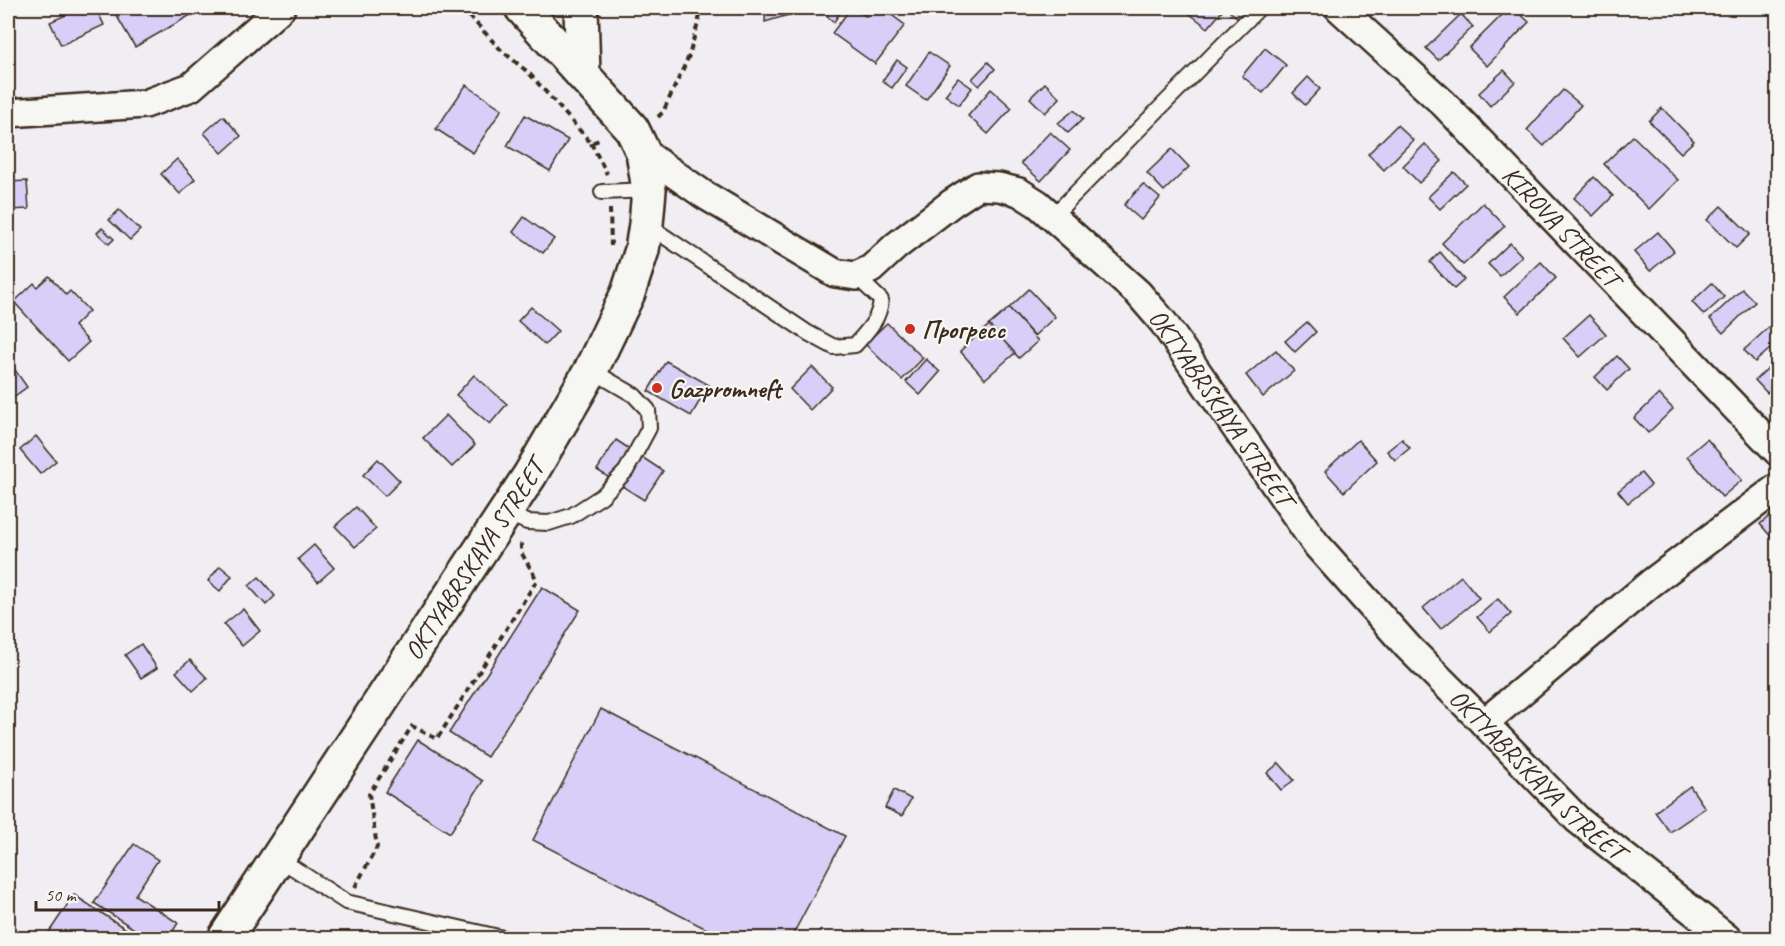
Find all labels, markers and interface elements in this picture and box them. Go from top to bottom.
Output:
street label: KIROVA STREET [1495,159,1631,298]
street label: OKTYABRSKAYA STREET [1142,302,1305,518]
place label: Прогресс [922,313,1006,346]
marker: Прогресс [903,322,917,336]
place label: Gazpromneft [669,372,784,405]
marker: Gazpromneft [650,381,664,395]
street label: OKTYABRSKAYA STREET [397,448,556,666]
street label: OKTYABRSKAYA STREET [1442,682,1637,872]
scale bar [36,874,219,912]
text: 50 m [45,884,78,906]

